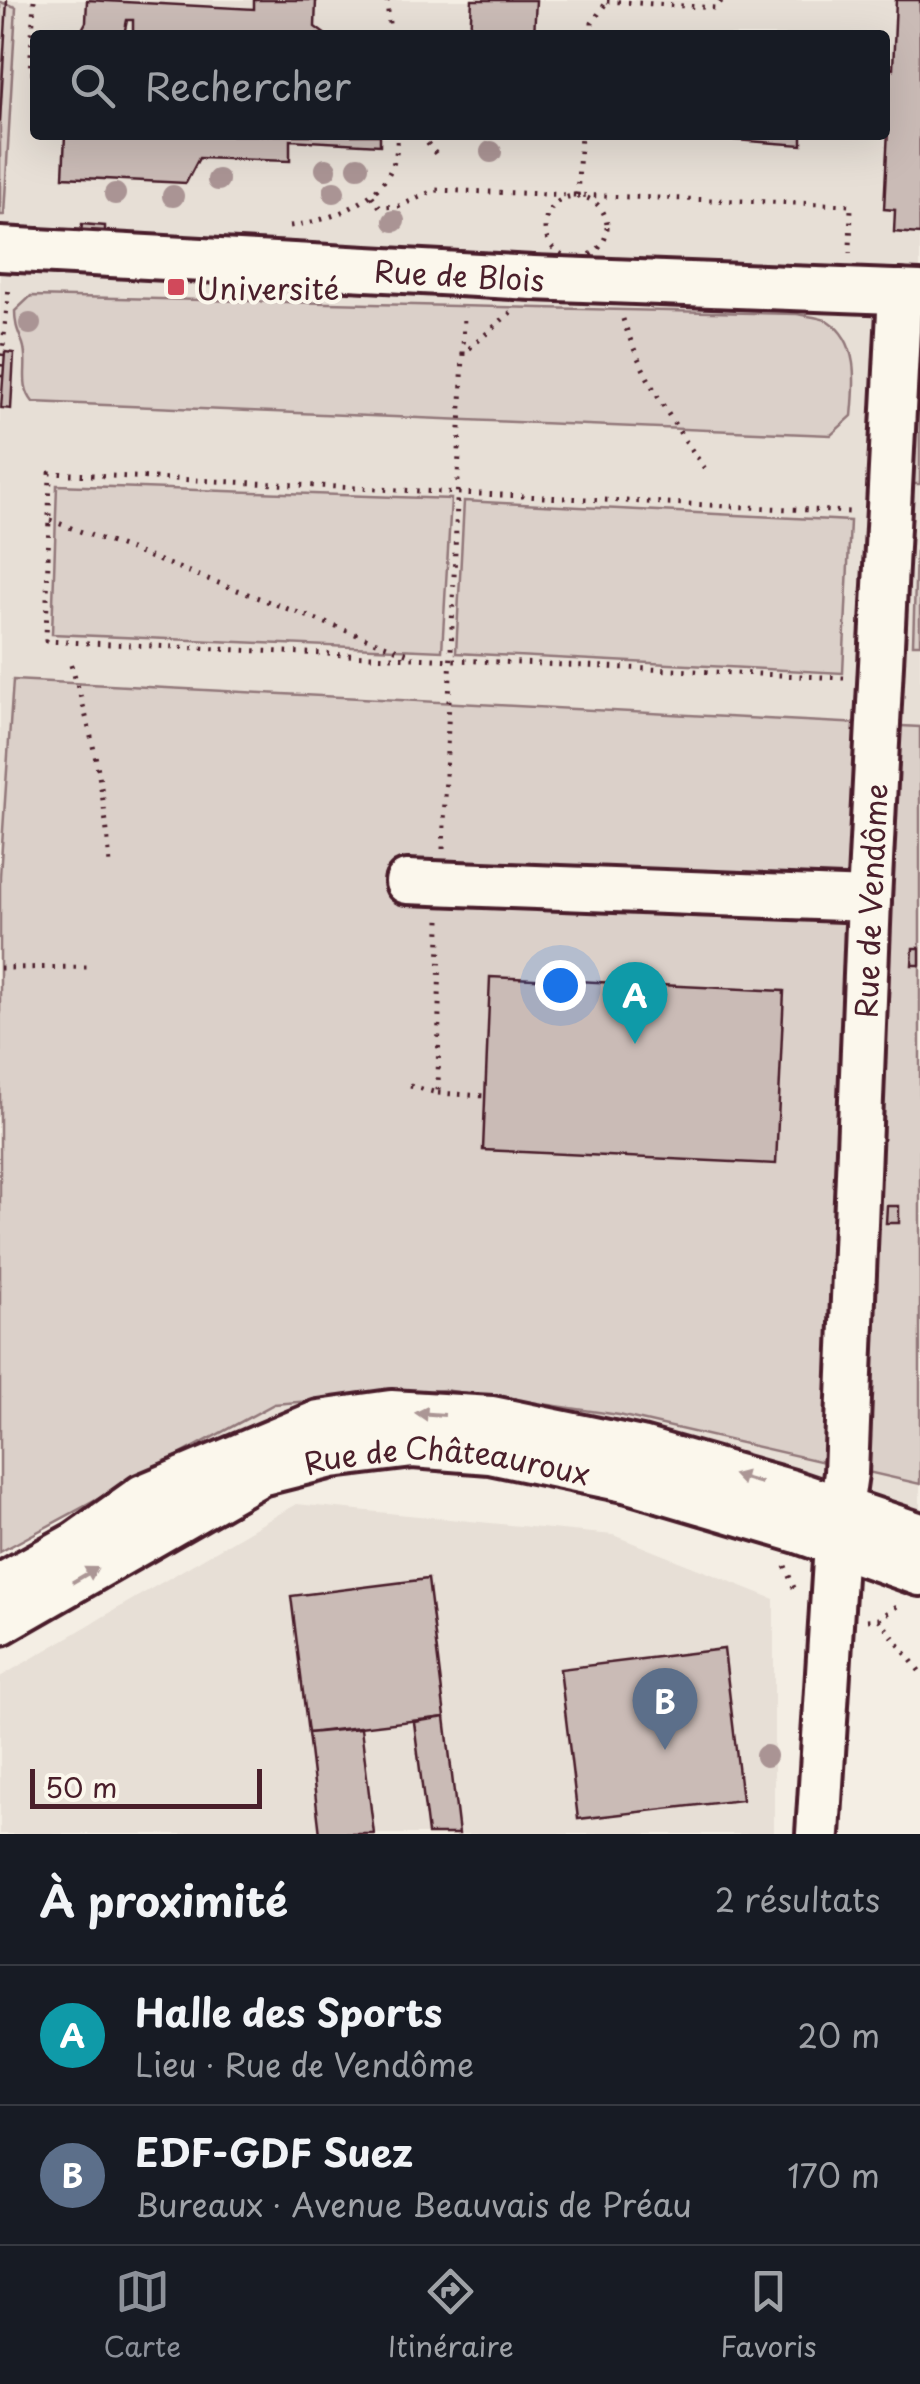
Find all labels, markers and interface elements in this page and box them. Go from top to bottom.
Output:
search box [30,30,890,140]
text: Rechercher [145,57,351,114]
icon: search [65,58,120,113]
street label: Rue de Blois [373,247,545,301]
place label: Université [196,265,339,310]
marker: Université [165,276,187,298]
street label: Rue de Vendôme [842,782,897,1019]
your location [535,960,586,1011]
pin: A [602,962,668,1044]
one-way arrow [413,1406,445,1422]
street label: Rue de Châteauroux [299,1423,594,1495]
one-way arrow [731,1471,762,1486]
one-way arrow [70,1566,99,1583]
pin: B [632,1668,698,1750]
scale bar [30,1764,262,1808]
text: 50 m [45,1765,118,1808]
text: À proximité [40,1868,288,1931]
text: 2 résultats [715,1875,880,1923]
text: Halle des Sports [135,1983,442,2040]
text: A [60,2011,85,2059]
text: 20 m [798,2011,880,2059]
text: Lieu · Rue de Vendôme [135,2040,474,2088]
text: EDF-GDF Suez [135,2123,413,2180]
text: B [62,2151,83,2199]
text: 170 m [787,2151,880,2199]
text: Bureaux · Avenue Beauvais de Préau [135,2180,692,2228]
tab: Carte [103,2264,181,2367]
tab: Itinéraire [388,2264,514,2367]
tab: Favoris [720,2264,817,2367]

